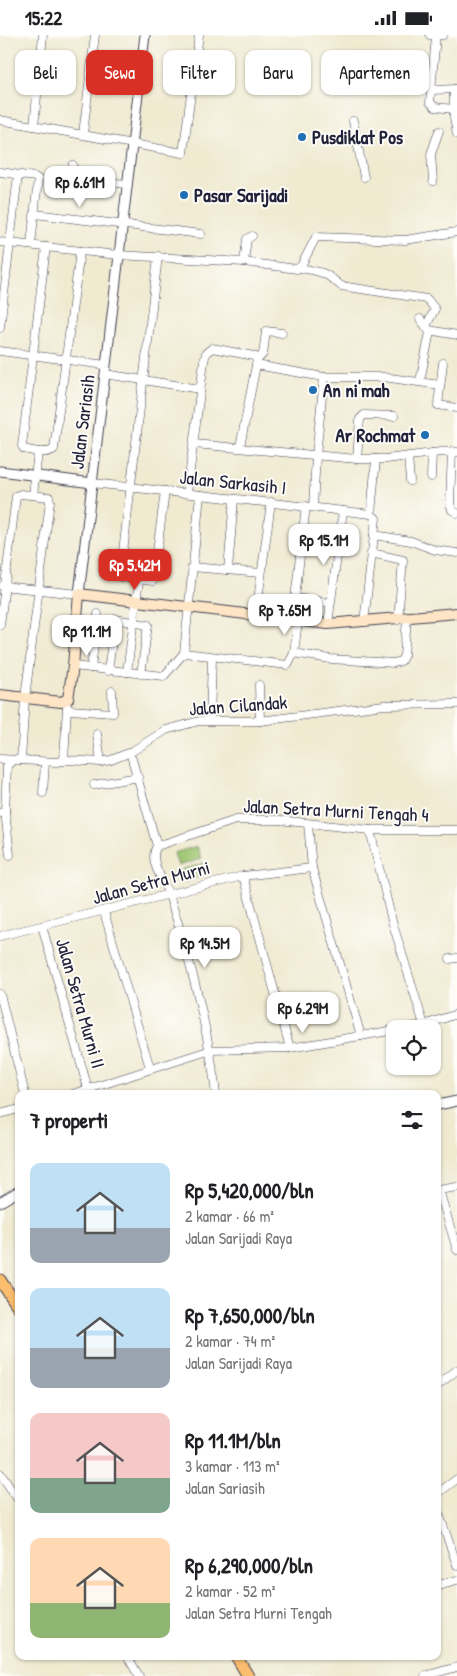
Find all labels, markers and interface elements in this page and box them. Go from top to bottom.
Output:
text: 15:22 [25,5,62,31]
chip: Beli [15,50,76,95]
chip: Sewa [86,50,153,95]
chip: Filter [163,50,235,95]
chip: Baru [245,50,311,95]
chip: Apartemen [321,50,429,95]
place label: Pusdiklat Pos [312,124,404,150]
marker: Pusdiklat Pos [296,131,308,143]
pin: Rp 6.61M [28,165,132,208]
text: Rp 6.61M [55,171,105,193]
place label: Pasar Sarijadi [194,182,288,208]
marker: Pasar Sarijadi [178,189,190,201]
street label: Jalan Sariasih [63,373,101,471]
place label: An ni'mah [323,377,390,403]
marker: An ni'mah [307,384,319,396]
place label: Ar Rochmat [336,422,416,448]
marker: Ar Rochmat [419,429,431,441]
street label: Jalan Sarkasih I [178,463,288,501]
pin: Rp 15.1M [272,523,376,566]
text: Rp 15.1M [299,529,349,551]
pin: Rp 5.42M [83,549,187,591]
text: Rp 5.42M [110,554,161,576]
pin: Rp 7.65M [233,593,337,636]
text: Rp 7.65M [259,599,311,621]
pin: Rp 11.1M [35,615,139,657]
text: Rp 11.1M [63,620,111,642]
street label: Jalan Cilandak [188,689,288,721]
street label: Jalan Setra Murni Tengah 4 [243,792,429,828]
street label: Jalan Setra Murni [89,854,213,910]
pin: Rp 14.5M [153,927,257,969]
text: Rp 14.5M [180,932,230,954]
street label: Jalan Setra Murni II [50,935,112,1071]
pin: Rp 6.29M [251,991,355,1034]
text: Rp 6.29M [278,997,328,1019]
map controls [386,1020,441,1075]
button: locate [386,1020,441,1075]
text: 7 properti [30,1106,108,1135]
icon: filters [398,1106,426,1134]
text: Rp 5,420,000/bln [185,1176,314,1205]
icon: home [70,1183,130,1243]
text: 2 kamar · 66 m² [185,1205,274,1227]
text: Jalan Sarijadi Raya [185,1227,292,1249]
text: Rp 7,650,000/bln [185,1301,315,1330]
icon: home [70,1308,130,1368]
text: 2 kamar · 74 m² [185,1330,275,1352]
text: Jalan Sarijadi Raya [185,1352,292,1374]
text: Rp 11.1M/bln [185,1426,281,1455]
icon: home [70,1433,130,1493]
text: 3 kamar · 113 m² [185,1455,280,1477]
text: Jalan Sariasih [185,1477,265,1499]
text: Rp 6,290,000/bln [185,1551,313,1580]
icon: home [70,1558,130,1618]
text: 2 kamar · 52 m² [185,1580,275,1602]
text: Jalan Setra Murni Tengah [185,1602,332,1624]

